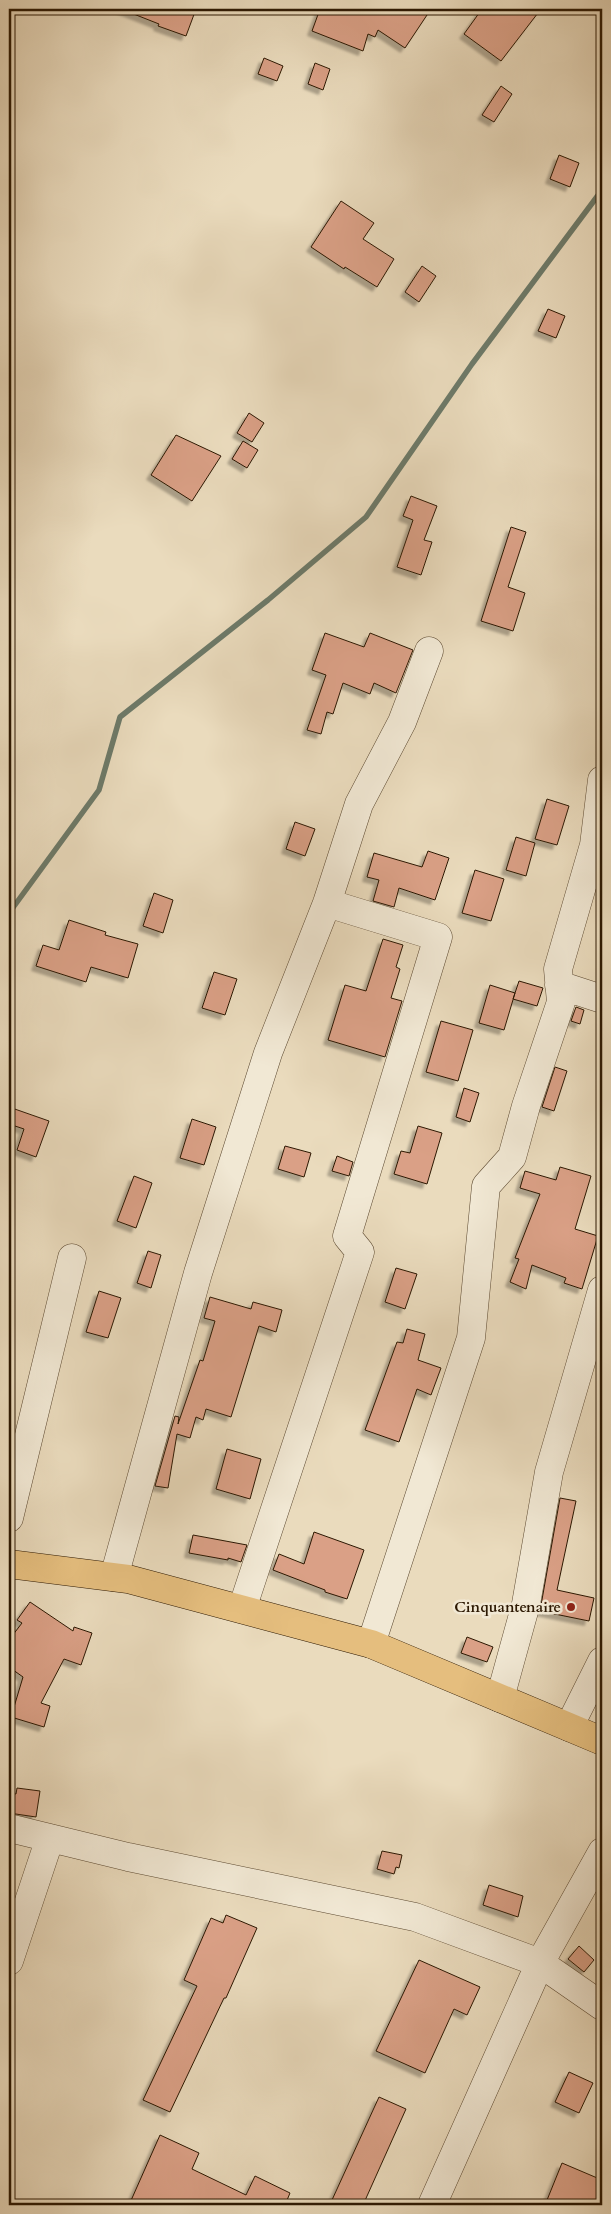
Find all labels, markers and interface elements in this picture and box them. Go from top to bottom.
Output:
place label: Cinquantenaire [454,1597,561,1617]
marker: Cinquantenaire [565,1601,577,1613]

